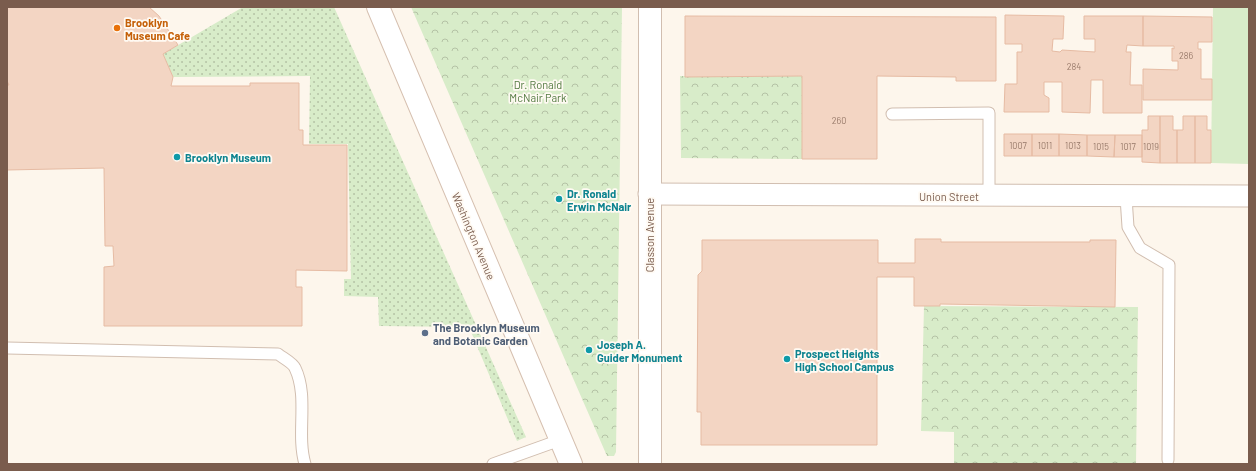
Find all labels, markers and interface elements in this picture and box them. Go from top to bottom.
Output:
place label: Brooklyn Museum Cafe [125,16,190,42]
marker: Brooklyn Museum Cafe [112,23,122,33]
house number: 286 [1179,50,1193,61]
house number: 284 [1067,61,1081,72]
park label: Dr. Ronald McNair Park [509,78,567,104]
house number: 260 [832,115,846,126]
house number: 1007 [1009,140,1028,151]
house number: 1011 [1038,140,1052,151]
house number: 1013 [1065,140,1081,151]
house number: 1015 [1093,141,1109,152]
house number: 1017 [1120,141,1136,152]
house number: 1019 [1143,141,1159,152]
place label: Brooklyn Museum [185,151,271,164]
marker: Brooklyn Museum [172,152,182,162]
place label: Dr. Ronald Erwin McNair [567,187,632,213]
street label: Washington Avenue [450,190,498,282]
street label: Union Street [919,190,979,203]
marker: Dr. Ronald Erwin McNair [554,194,564,204]
street label: Classon Avenue [643,198,656,272]
place label: The Brooklyn Museum and Botanic Garden [433,321,540,347]
marker: The Brooklyn Museum and Botanic Garden [420,328,430,338]
place label: Joseph A. Guider Monument [597,338,683,364]
marker: Joseph A. Guider Monument [584,345,594,355]
place label: Prospect Heights High School Campus [795,347,895,373]
marker: Prospect Heights High School Campus [782,354,792,364]

